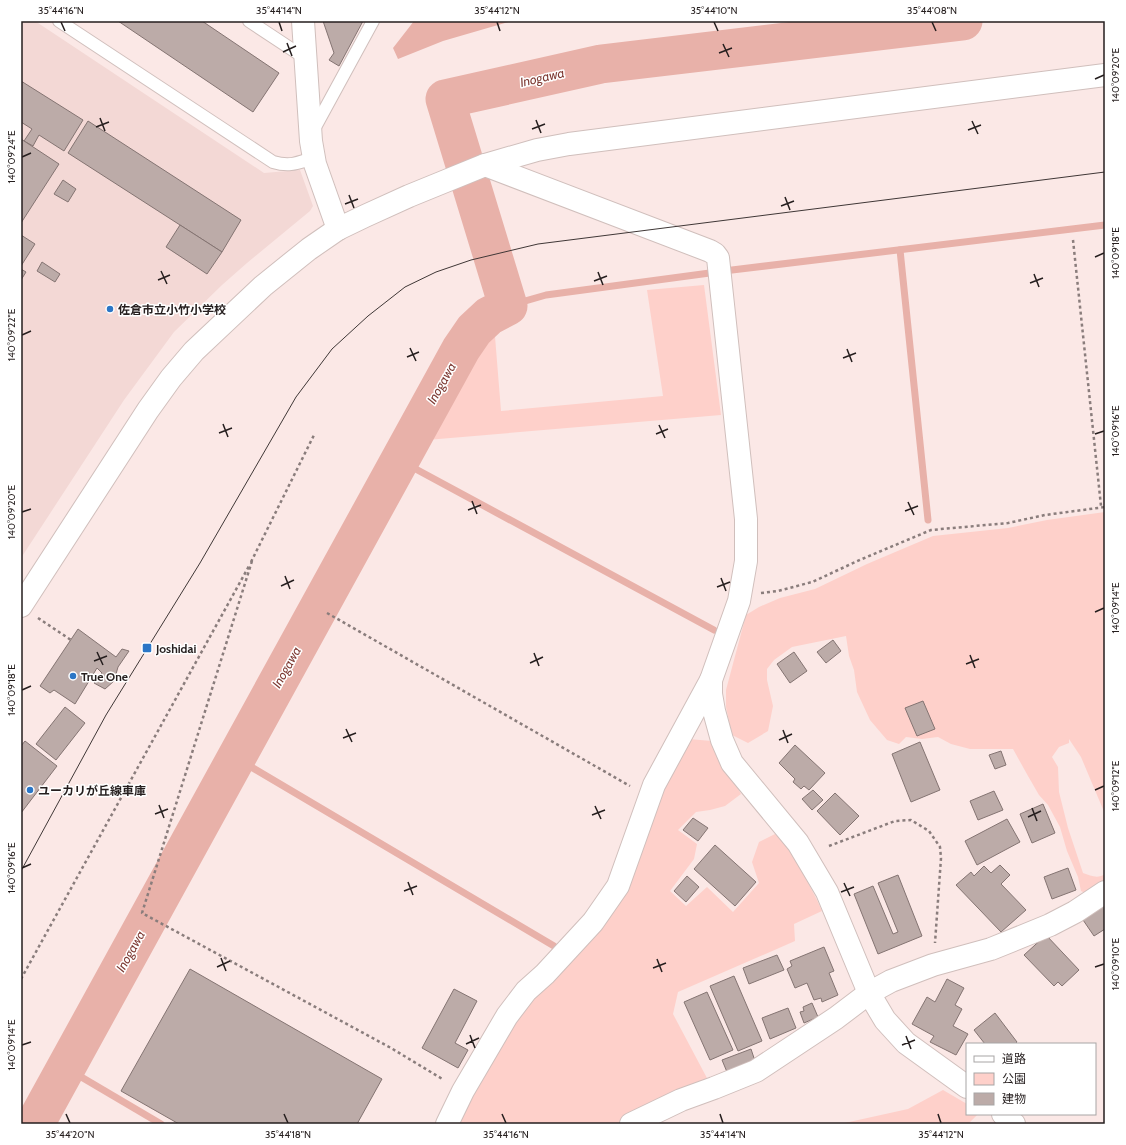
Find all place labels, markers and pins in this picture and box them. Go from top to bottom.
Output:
place label: 佐倉市立小竹小学校 [118,302,226,317]
marker: 佐倉市立小竹小学校 [105,304,115,314]
place label: Joshidai [155,641,196,656]
marker: Joshidai [141,642,153,654]
place label: True One [81,669,128,684]
marker: True One [68,671,78,681]
place label: ユーカリが丘線車庫 [38,783,146,798]
marker: ユーカリが丘線車庫 [25,785,35,795]

